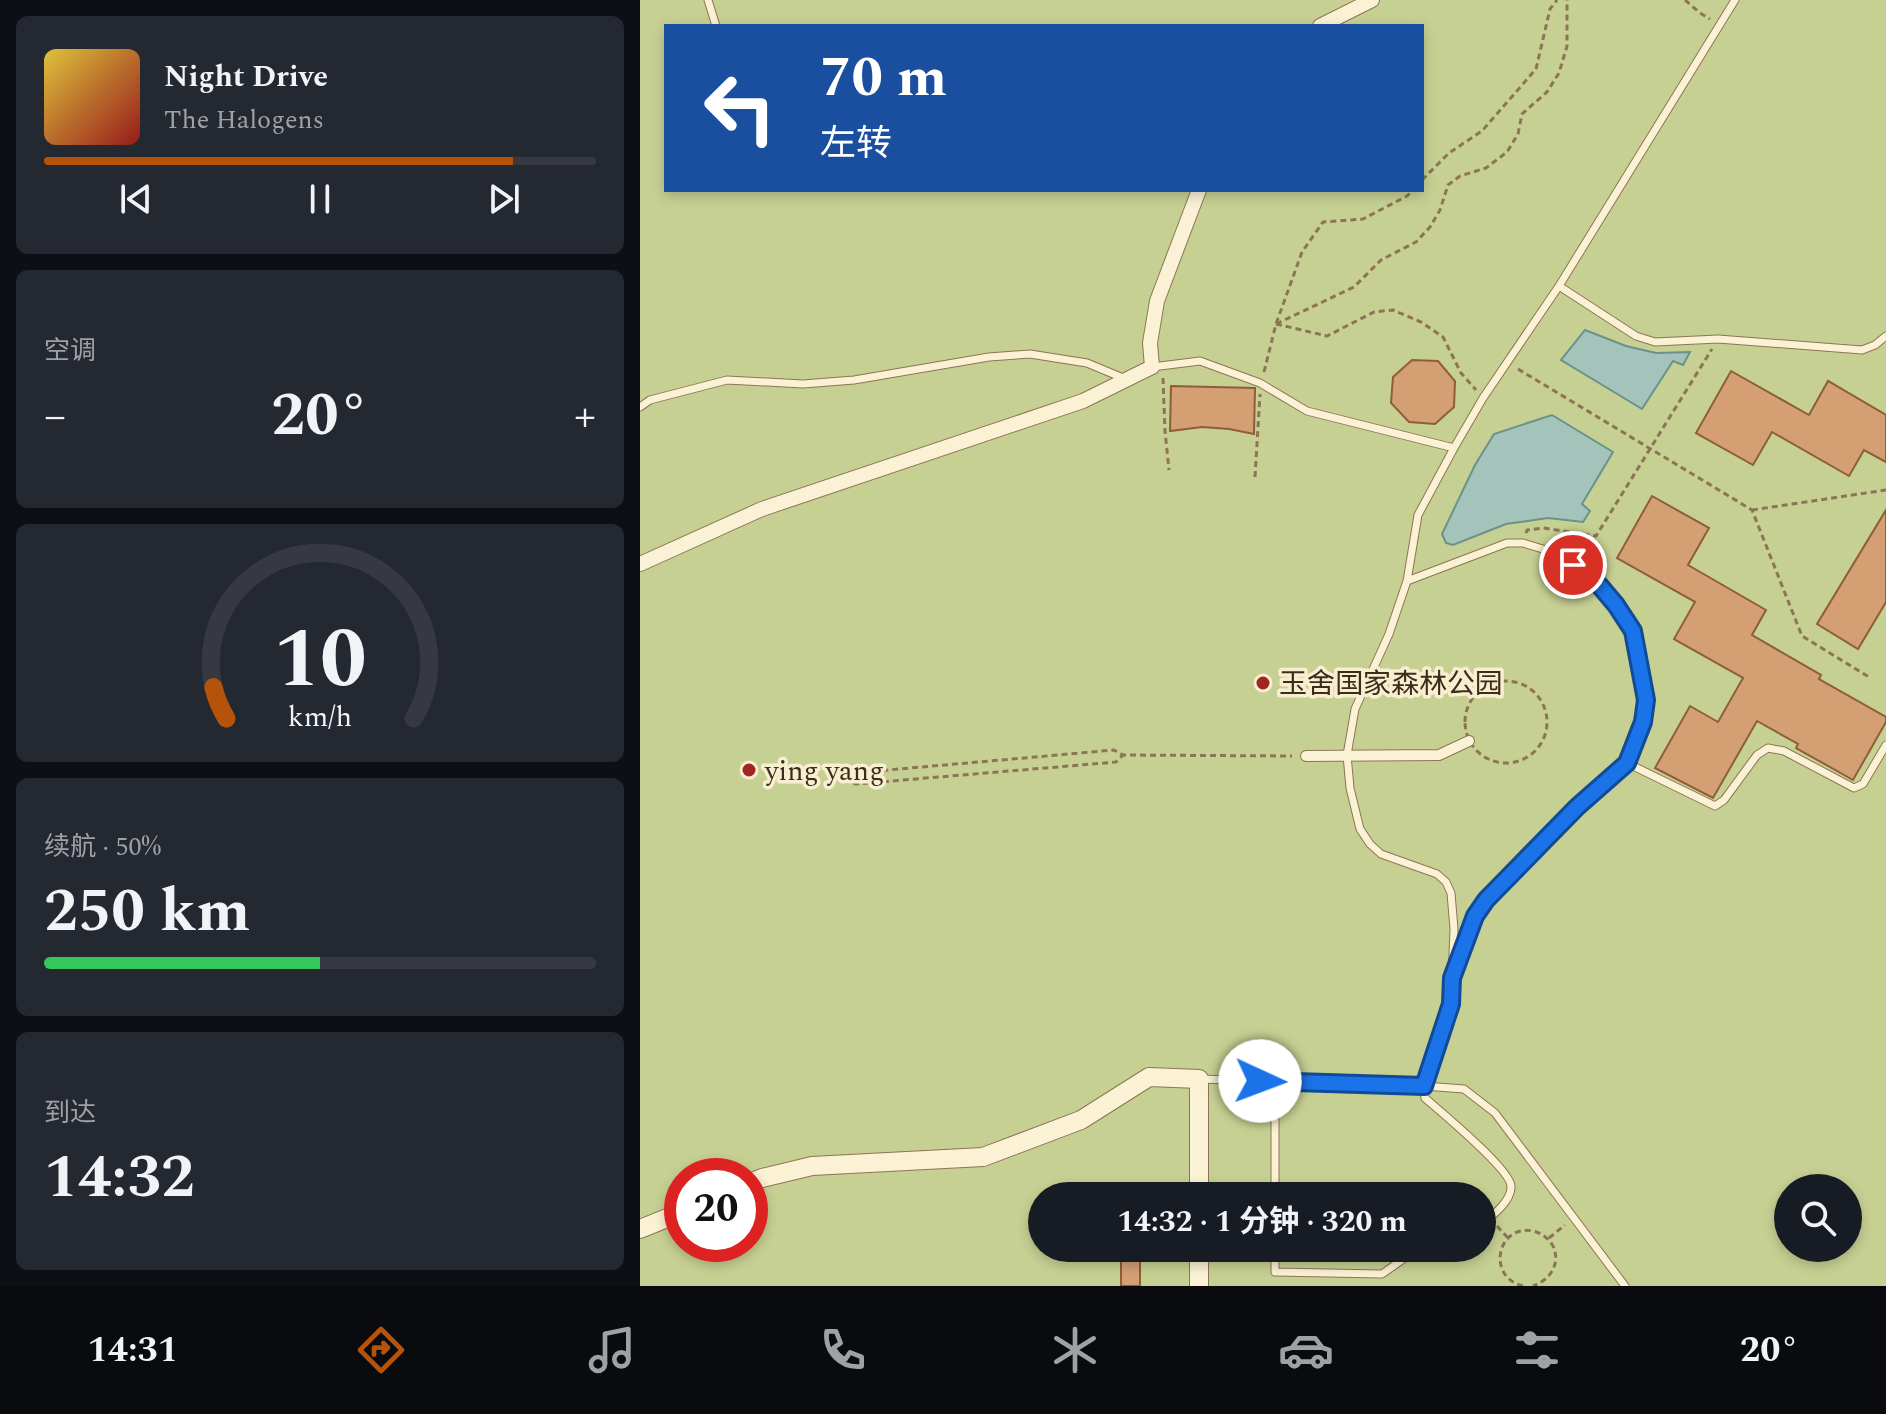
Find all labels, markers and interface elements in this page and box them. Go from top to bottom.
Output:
text: 70 m [820,36,947,121]
text: Night Drive [164,54,328,100]
icon: left [688,56,792,160]
text: The Halogens [164,100,324,140]
text: 左转 [820,117,892,172]
icon: previous [114,177,158,221]
icon: pause [298,177,342,221]
icon: next [482,177,526,221]
text: 空调 [44,331,96,371]
text: 20° [271,370,369,462]
text: − [44,383,66,450]
text: + [574,383,596,450]
pin [1539,531,1607,599]
icon: arrive [1551,543,1595,587]
text: 10 [273,597,367,724]
place label: 玉舍国家森林公园 [1279,663,1503,706]
marker: 玉舍国家森林公园 [1254,674,1272,692]
text: km/h [288,696,352,739]
place label: ying yang [764,750,884,793]
marker: ying yang [740,761,758,779]
text: 续航 · 50% [44,827,161,867]
text: 250 km [44,866,250,958]
position arrow [1218,1039,1302,1123]
text: 到达 [44,1093,96,1133]
text: 14:32 [44,1132,195,1224]
speed limit sign: 20 [664,1158,768,1262]
map controls [1774,1174,1862,1262]
button: search [1774,1174,1862,1262]
text: 14:32 · 1 分钟 · 320 m [1117,1199,1407,1245]
icon: directions [353,1322,409,1378]
icon: music [584,1322,640,1378]
icon: phone [815,1322,871,1378]
icon: climate [1047,1322,1103,1378]
icon: car [1278,1322,1334,1378]
icon: filters [1509,1322,1565,1378]
text: 14:31 [88,1323,178,1378]
text: 20° [1740,1323,1798,1378]

